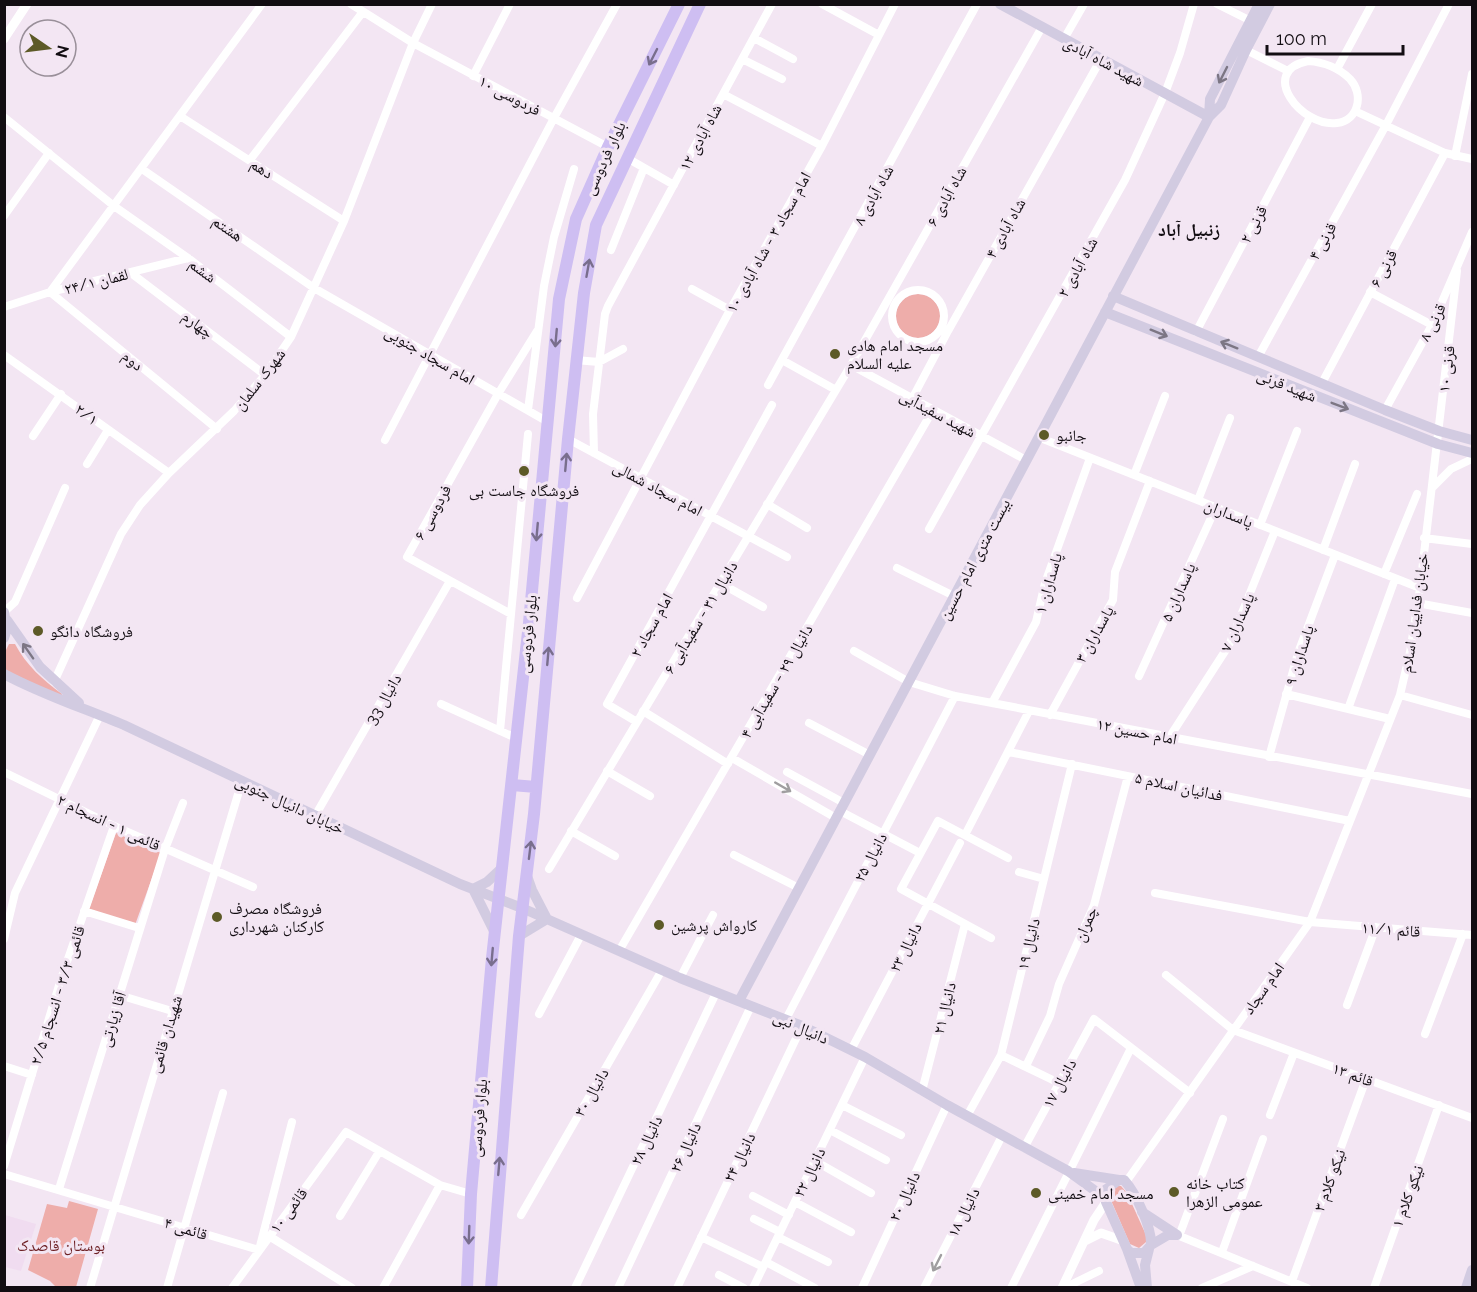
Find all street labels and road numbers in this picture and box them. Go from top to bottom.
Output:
street label: شهید شاه آبادی [1060,32,1147,91]
street label: فردوسی ۱۰ [475,71,544,121]
street label: شاه آبادی ۱۲ [675,101,727,174]
street label: بلوار فردوسی [579,119,631,198]
street label: دهم [246,154,277,184]
street label: شاه آبادی ۸ [849,162,898,229]
street label: شاه آبادی ۶ [922,163,971,230]
street label: امام سجاد ۳ - شاه آبادی ۱۰ [722,169,816,316]
street label: شاه آبادی ۴ [981,195,1030,262]
street label: قرنی ۲ [1236,202,1272,247]
street label: هشتم [208,211,247,246]
street label: قرنی ۴ [1304,219,1341,264]
street label: شاه آبادی ۲ [1053,234,1102,301]
street label: قرنی ۶ [1366,246,1402,291]
street label: ششم [185,254,220,288]
street label: لقمان ۲۴/۱ [62,264,130,300]
street label: قرنی ۸ [1415,300,1451,345]
street label: چهارم [178,306,217,343]
street label: امام سجاد جنوبی [381,322,478,390]
street label: شهرک سلمان [229,345,290,415]
street label: قرنی ۱۰ [1434,345,1460,394]
street label: دوم [118,346,147,375]
street label: شهید قرنی [1254,365,1319,407]
street label: شهید سفیدآبی [896,385,979,442]
street label: ۲/۱ [71,400,102,429]
street label: امام سجاد شمالی [609,457,706,521]
street label: فردوسی ۶ [410,481,456,544]
street label: بیست متری امام حسین [935,495,1015,623]
street label: پاسداران [1201,495,1256,533]
street label: پاسداران ۱ [1031,550,1067,616]
street label: خیابان فداییان اسلام [1397,552,1433,674]
street label: دانیال ۳۱ - سفیدآبی ۶ [659,557,742,678]
street label: پاسداران ۵ [1157,560,1201,625]
street label: امام سجاد ۲ [626,590,678,661]
street label: پاسداران ۷ [1216,590,1260,655]
street label: بلوار فردوسی [514,594,542,674]
street label: پاسداران ۳ [1071,602,1119,666]
street label: دانیال ۲۹ - سفیدآبی ۴ [736,621,818,742]
street label: پاسداران ۹ [1281,622,1319,688]
street label: دانیال 33 [361,671,406,728]
street label: امام حسین ۱۲ [1095,714,1179,750]
street label: فدائیان اسلام ۵ [1133,768,1224,806]
street label: خیابان دانیال جنوبی [232,771,347,839]
street label: قائمی ۱ - انسجام ۲ [54,790,163,856]
street label: دانیال ۲۵ [850,830,892,885]
street label: چمران [1070,904,1102,945]
street label: دانیال ۱۹ [1013,916,1045,972]
street label: قائم ۱۱/۱ [1361,918,1421,942]
street label: دانیال ۲۳ [885,919,927,975]
street label: قائمی ۳/۳ - انسجام ۲/۵ [26,923,90,1067]
street label: امام سجاد [1239,959,1289,1018]
street label: دانیال ۲۱ [929,980,961,1036]
street label: آقا زیارتی [95,988,131,1049]
street label: شهیدان قائمی [145,993,187,1075]
street label: دانیال نبی [770,1007,831,1049]
street label: دانیال ۱۷ [1038,1056,1081,1111]
street label: قائم ۱۳ [1329,1058,1376,1092]
street label: دانیال ۳۰ [570,1065,614,1120]
street label: بلوار فردوسی [466,1078,492,1158]
street label: دانیال ۲۸ [626,1112,667,1168]
street label: دانیال ۲۶ [666,1119,706,1175]
street label: دانیال ۲۴ [719,1129,760,1185]
street label: دانیال ۲۲ [789,1144,830,1200]
street label: نیکو کلام ۳ [1309,1147,1350,1214]
street label: نیکو کلام ۱ [1387,1163,1428,1230]
street label: دانیال ۲۰ [885,1168,925,1224]
street label: قائمی ۱۰ [265,1184,312,1237]
street label: دانیال ۱۸ [943,1184,985,1240]
street label: قائمی ۴ [162,1213,210,1245]

